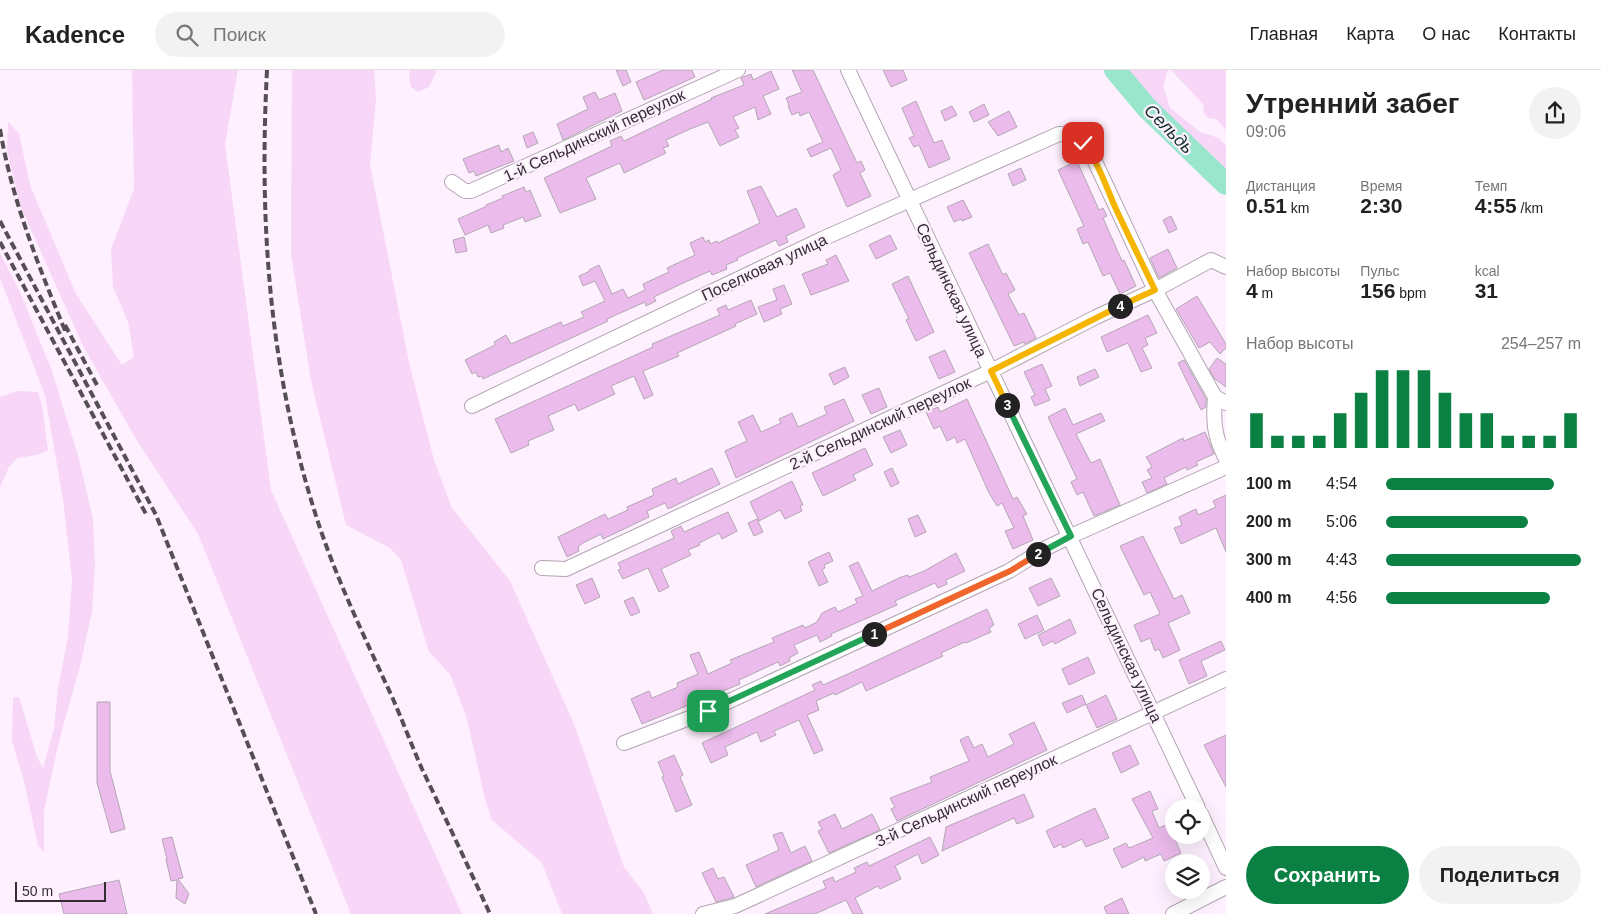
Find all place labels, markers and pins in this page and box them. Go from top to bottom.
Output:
pin [1062,122,1104,164]
pin: 4 [1108,294,1132,318]
pin: 3 [994,392,1020,418]
pin: 2 [1026,542,1050,566]
pin: 1 [862,622,886,646]
pin [687,690,729,732]

